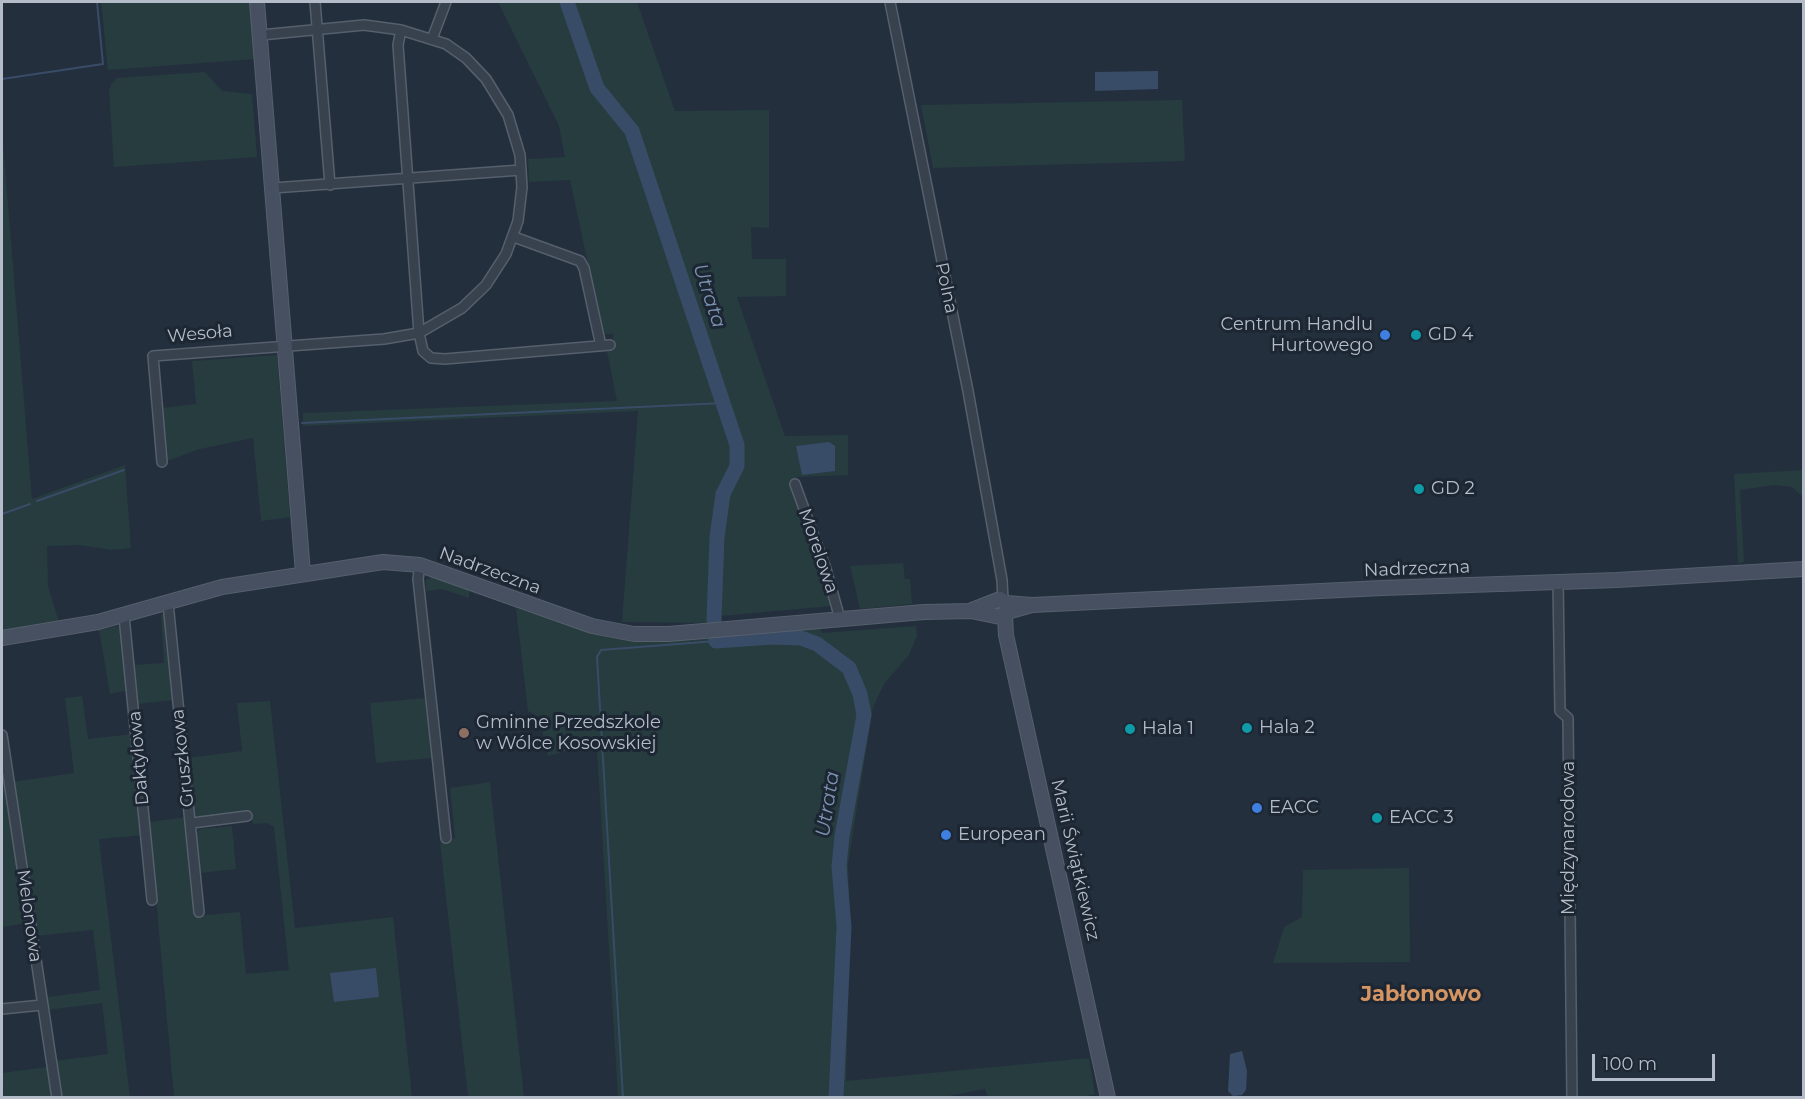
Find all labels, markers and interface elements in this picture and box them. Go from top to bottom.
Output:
water label: Utrata [687,261,731,331]
street label: Polna [930,261,962,315]
place label: Centrum Handlu Hurtowego [1221,314,1373,356]
street label: Wesoła [166,320,234,348]
place label: GD 4 [1428,324,1473,346]
marker: Centrum Handlu Hurtowego [1378,328,1392,342]
marker: GD 4 [1409,328,1423,342]
place label: GD 2 [1431,478,1475,500]
marker: GD 2 [1412,482,1426,496]
street label: Morelowa [793,506,843,596]
street label: Nadrzeczna [436,543,544,599]
street label: Nadrzeczna [1363,556,1471,582]
street label: Gruszkowa [167,708,199,808]
street label: Daktylowa [124,710,154,806]
place label: Gminne Przedszkole w Wólce Kosowskiej [476,712,661,754]
place label: Hala 2 [1259,717,1315,739]
place label: Hala 1 [1142,718,1194,740]
marker: Hala 2 [1240,721,1254,735]
marker: Hala 1 [1123,722,1137,736]
marker: Gminne Przedszkole w Wólce Kosowskiej [457,726,471,740]
street label: Międzynarodowa [1558,761,1580,915]
water label: Utrata [811,769,845,839]
street label: Marii Świątkiewicz [1046,777,1104,943]
place label: EACC [1269,797,1319,819]
marker: EACC [1250,801,1264,815]
place label: EACC 3 [1389,807,1454,829]
marker: EACC 3 [1370,811,1384,825]
place label: European [958,824,1046,846]
marker: European [939,828,953,842]
street label: Melonowa [12,868,46,964]
district label: Jabłonowo [1361,982,1481,1008]
scale bar [1595,1042,1718,1080]
text: 100 m [1603,1053,1657,1075]

